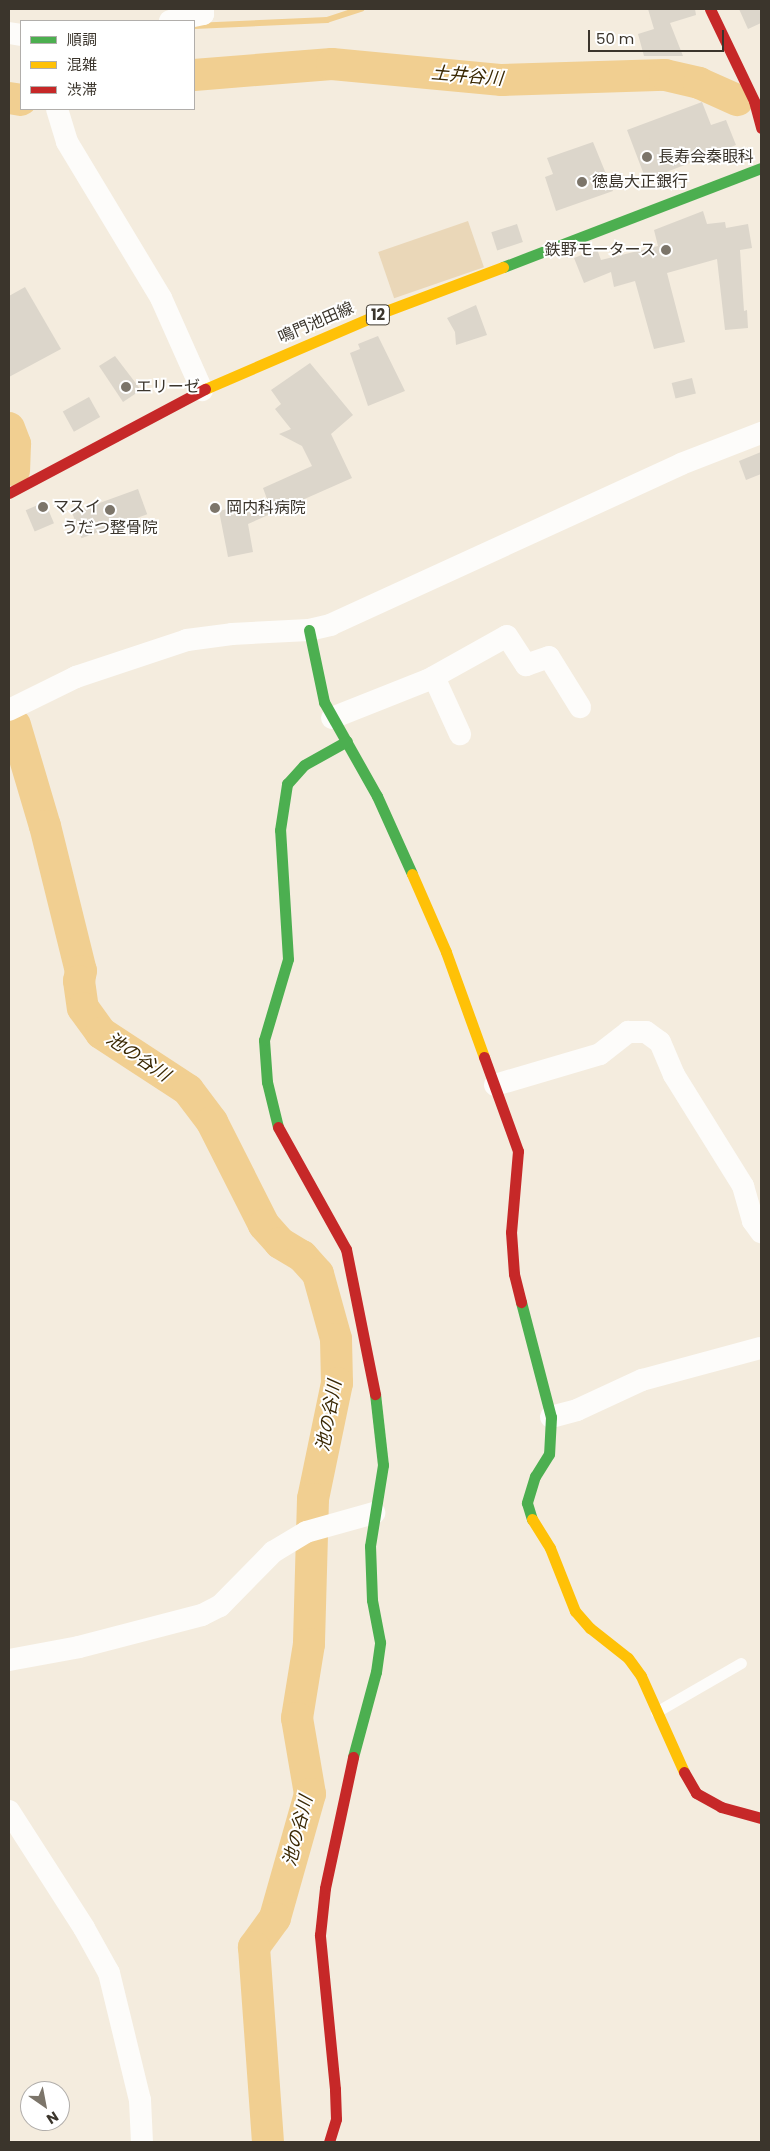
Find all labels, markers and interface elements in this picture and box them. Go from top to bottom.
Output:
legend [20,20,195,110]
scale bar [590,20,726,52]
text: 50 m [596,28,634,49]
text: 順調 [67,29,97,50]
text: 混雑 [67,54,97,75]
water label: 土井谷川 [430,62,504,90]
text: 渋滞 [67,79,97,100]
place label: 長寿会秦眼科 [658,147,754,167]
marker: 長寿会秦眼科 [640,150,654,164]
place label: 徳島大正銀行 [592,172,688,192]
marker: 徳島大正銀行 [576,176,588,188]
place label: 鉄野モータース [544,240,656,260]
marker: 鉄野モータース [660,244,672,256]
street label: 鳴門池田線 [275,299,357,347]
road number: 12 [366,302,390,328]
place label: エリーゼ [136,377,200,397]
marker: エリーゼ [120,381,132,393]
place label: マスイ [53,497,101,517]
place label: 岡内科病院 [226,498,306,518]
marker: マスイ [37,501,49,513]
marker: 岡内科病院 [208,501,222,515]
marker: うだつ整骨院 [104,504,116,516]
place label: うだつ整骨院 [62,518,158,538]
water label: 池の谷川 [102,1028,174,1086]
water label: 池の谷川 [312,1379,346,1453]
water label: 池の谷川 [279,1793,317,1869]
north arrow [20,2081,70,2131]
text: N [43,2106,62,2129]

